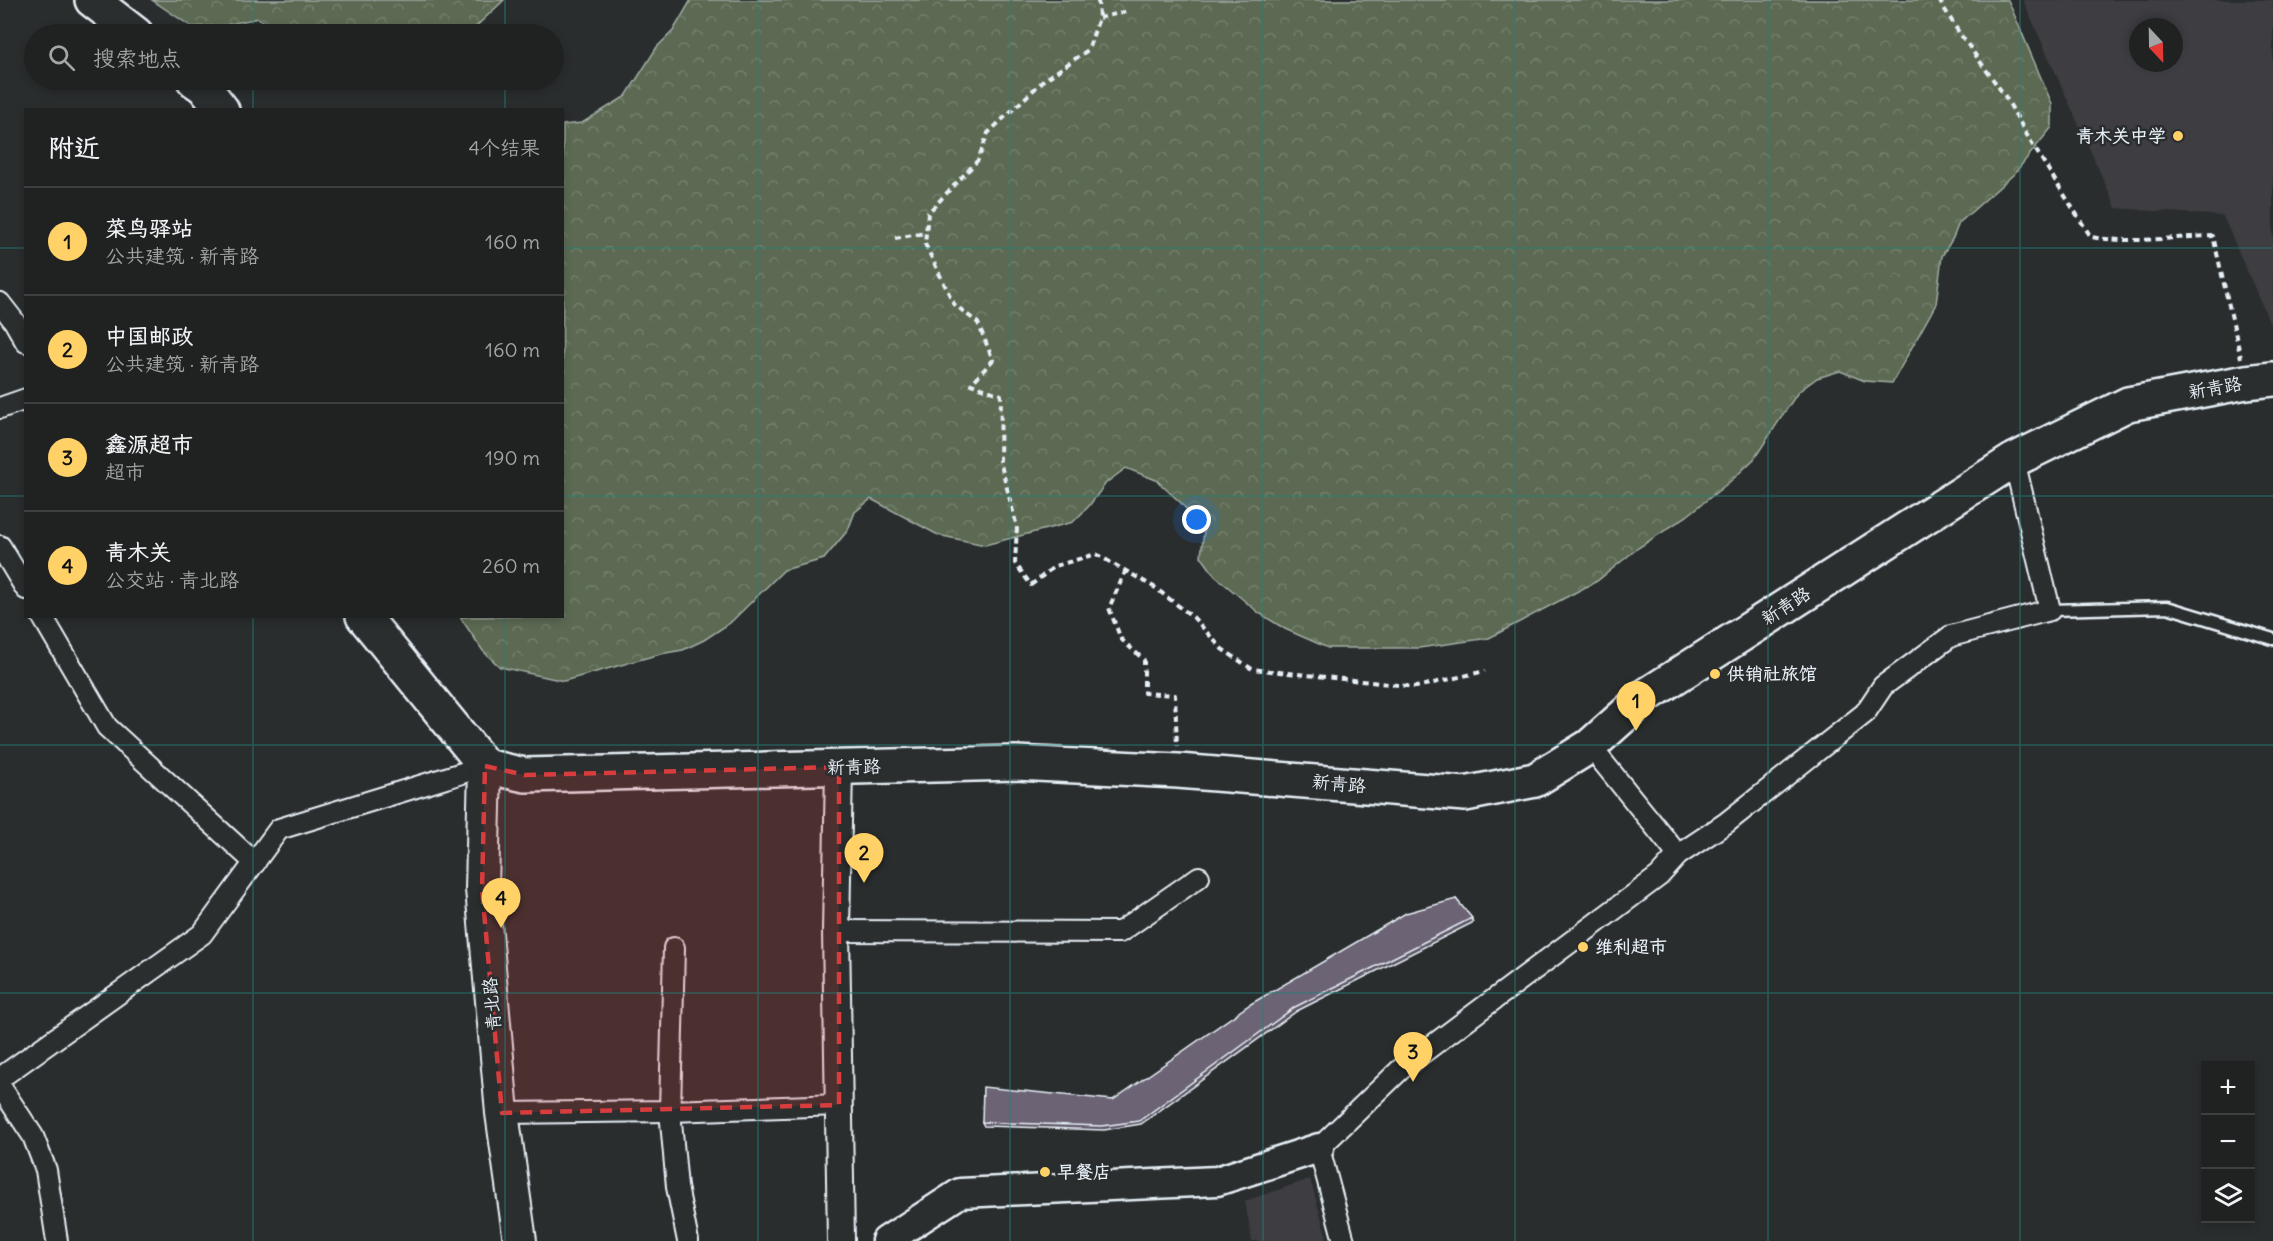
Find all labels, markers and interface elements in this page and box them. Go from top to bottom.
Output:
north arrow [2129,18,2183,72]
search box [24,24,564,90]
icon: search [45,41,78,74]
text: 搜索地点 [93,44,181,72]
place label: 青木关中学 [2076,124,2166,147]
marker: 青木关中学 [2171,129,2185,143]
text: 附近 [48,131,100,164]
text: 4个结果 [468,135,540,160]
text: 菜鸟驿站 [105,214,193,242]
text: 1 [64,229,71,254]
text: 160 m [485,229,540,254]
text: 公共建筑 · 新青路 [105,243,259,268]
text: 中国邮政 [105,322,193,350]
text: 2 [62,337,73,362]
text: 160 m [485,337,540,362]
text: 公共建筑 · 新青路 [105,351,259,376]
street label: 新青路 [2186,371,2243,404]
text: 鑫源超市 [105,430,193,458]
text: 3 [62,445,73,470]
text: 190 m [485,445,540,470]
text: 超市 [105,459,145,484]
your location [1182,505,1211,534]
text: 青木关 [105,538,171,566]
text: 4 [62,553,73,578]
text: 260 m [482,553,540,578]
text: 公交站 · 青北路 [105,567,239,592]
street label: 新青路 [1757,581,1815,630]
place label: 供销社旅馆 [1727,662,1817,685]
marker: 供销社旅馆 [1708,667,1722,681]
pin: 1 [1616,682,1656,731]
street label: 新青路 [827,755,881,778]
street label: 新青路 [1311,770,1367,797]
pin: 2 [844,834,884,883]
pin: 4 [482,878,520,928]
place label: 维利超市 [1595,935,1667,958]
marker: 维利超市 [1576,940,1590,954]
street label: 青北路 [478,976,505,1032]
pin: 3 [1394,1032,1432,1082]
map controls [2201,1061,2255,1223]
button: + [2201,1061,2255,1115]
button: − [2201,1115,2255,1169]
place label: 早餐店 [1057,1160,1111,1183]
marker: 早餐店 [1038,1165,1052,1179]
button: layers [2201,1169,2255,1223]

